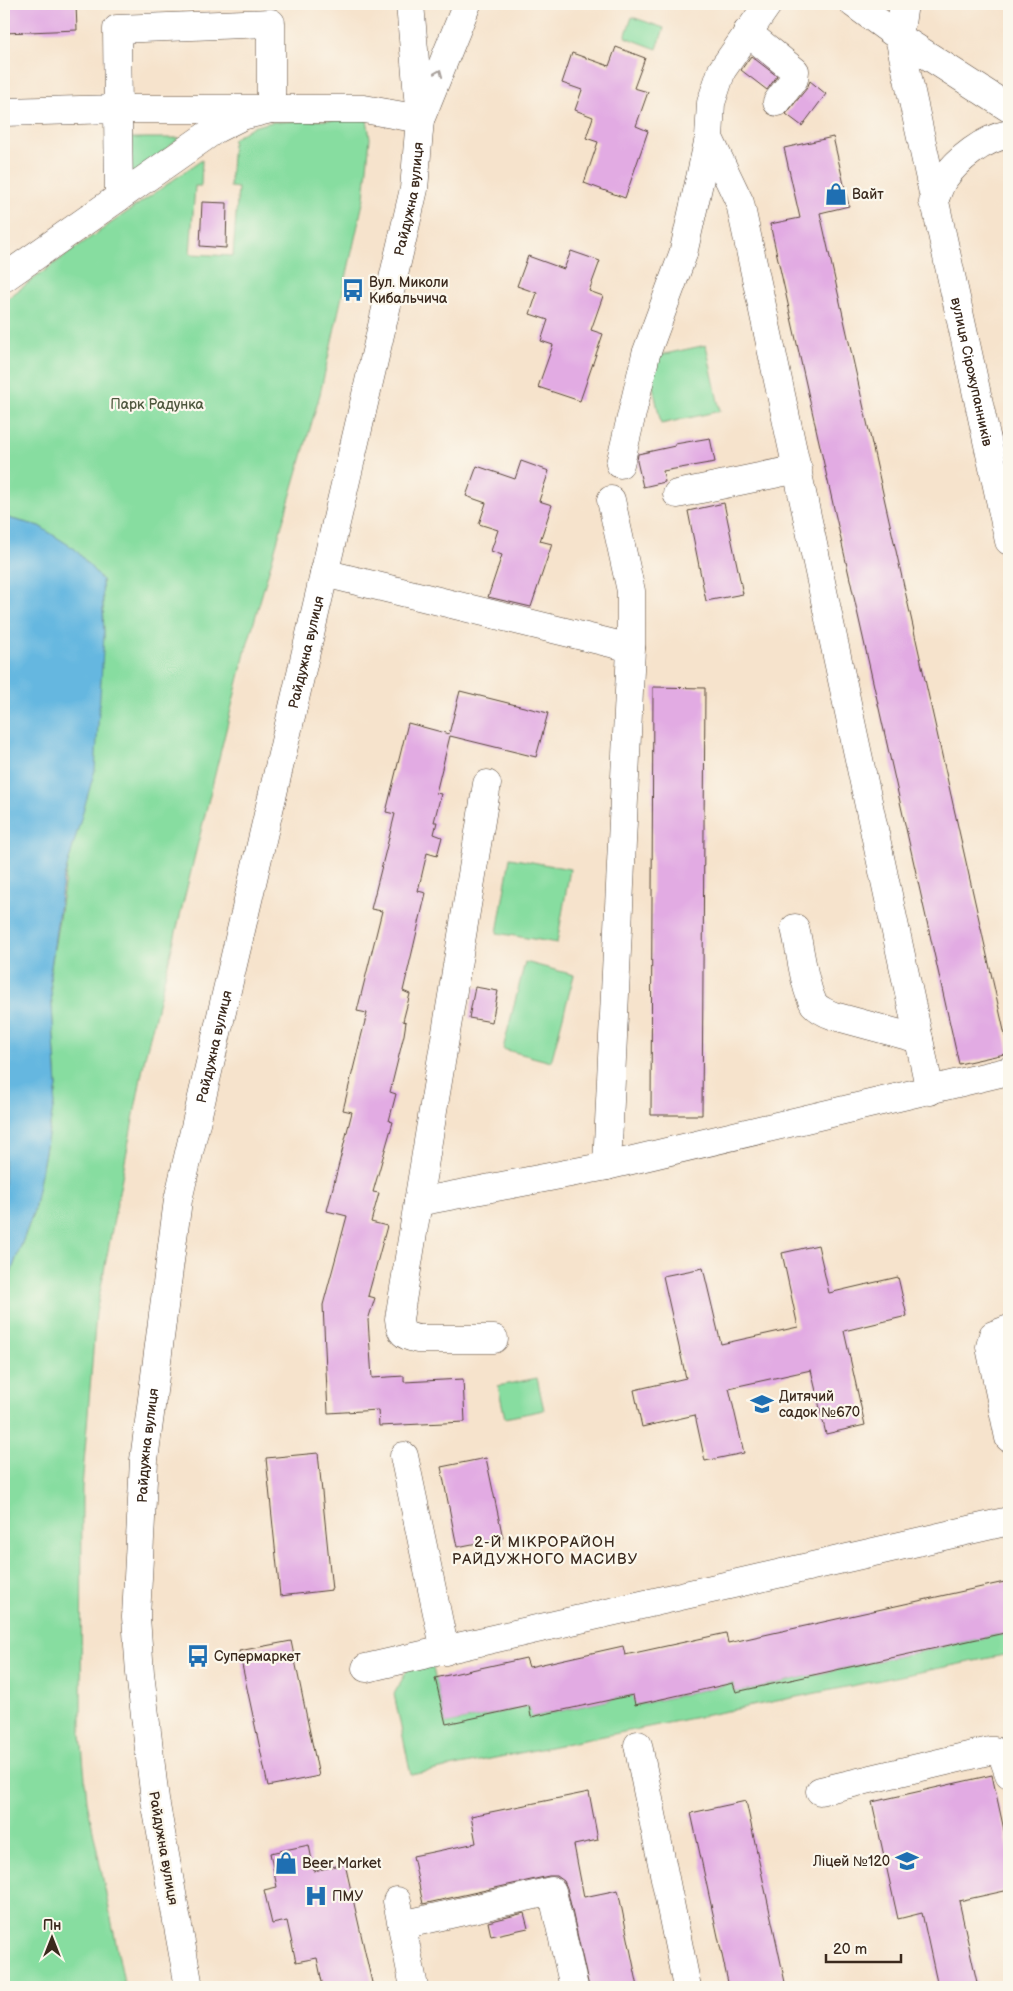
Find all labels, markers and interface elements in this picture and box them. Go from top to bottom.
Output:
one-way arrow [432,69,443,78]
street label: Райдужна вулиця [391,141,427,258]
shop icon: Вайт [823,181,849,207]
place label: Вайт [852,186,884,203]
place label: Вул. Миколи Кибальчича [369,274,448,307]
bus stop icon: Вул. Миколи Кибальчича [340,277,366,303]
street label: вулиця Сірожупанників [947,296,996,448]
park label: Парк Радунка [110,396,204,413]
street label: Райдужна вулиця [285,594,328,711]
street label: Райдужна вулиця [193,988,236,1105]
street label: Райдужна вулиця [134,1387,162,1503]
place label: Дитячий садок №670 [779,1388,860,1421]
school or university icon: Дитячий садок №670 [749,1391,775,1417]
district label: 2-Й МІКРОРАЙОН РАЙДУЖНОГО МАСИВУ [452,1533,638,1569]
bus stop icon: Супермаркет [185,1643,211,1669]
place label: Супермаркет [214,1648,301,1665]
street label: Райдужна вулиця [145,1790,182,1907]
school or university icon: Ліцей №120 [894,1848,920,1874]
shop icon: Beer Market [273,1850,299,1876]
place label: Ліцей №120 [812,1853,890,1870]
place label: Beer Market [302,1855,382,1872]
hospital icon: ПМУ [303,1883,329,1909]
place label: ПМУ [332,1888,363,1905]
north arrow [28,1914,78,1964]
text: Пн [43,1917,61,1934]
scale bar [826,1931,900,1963]
text: 20 m [833,1940,867,1959]

